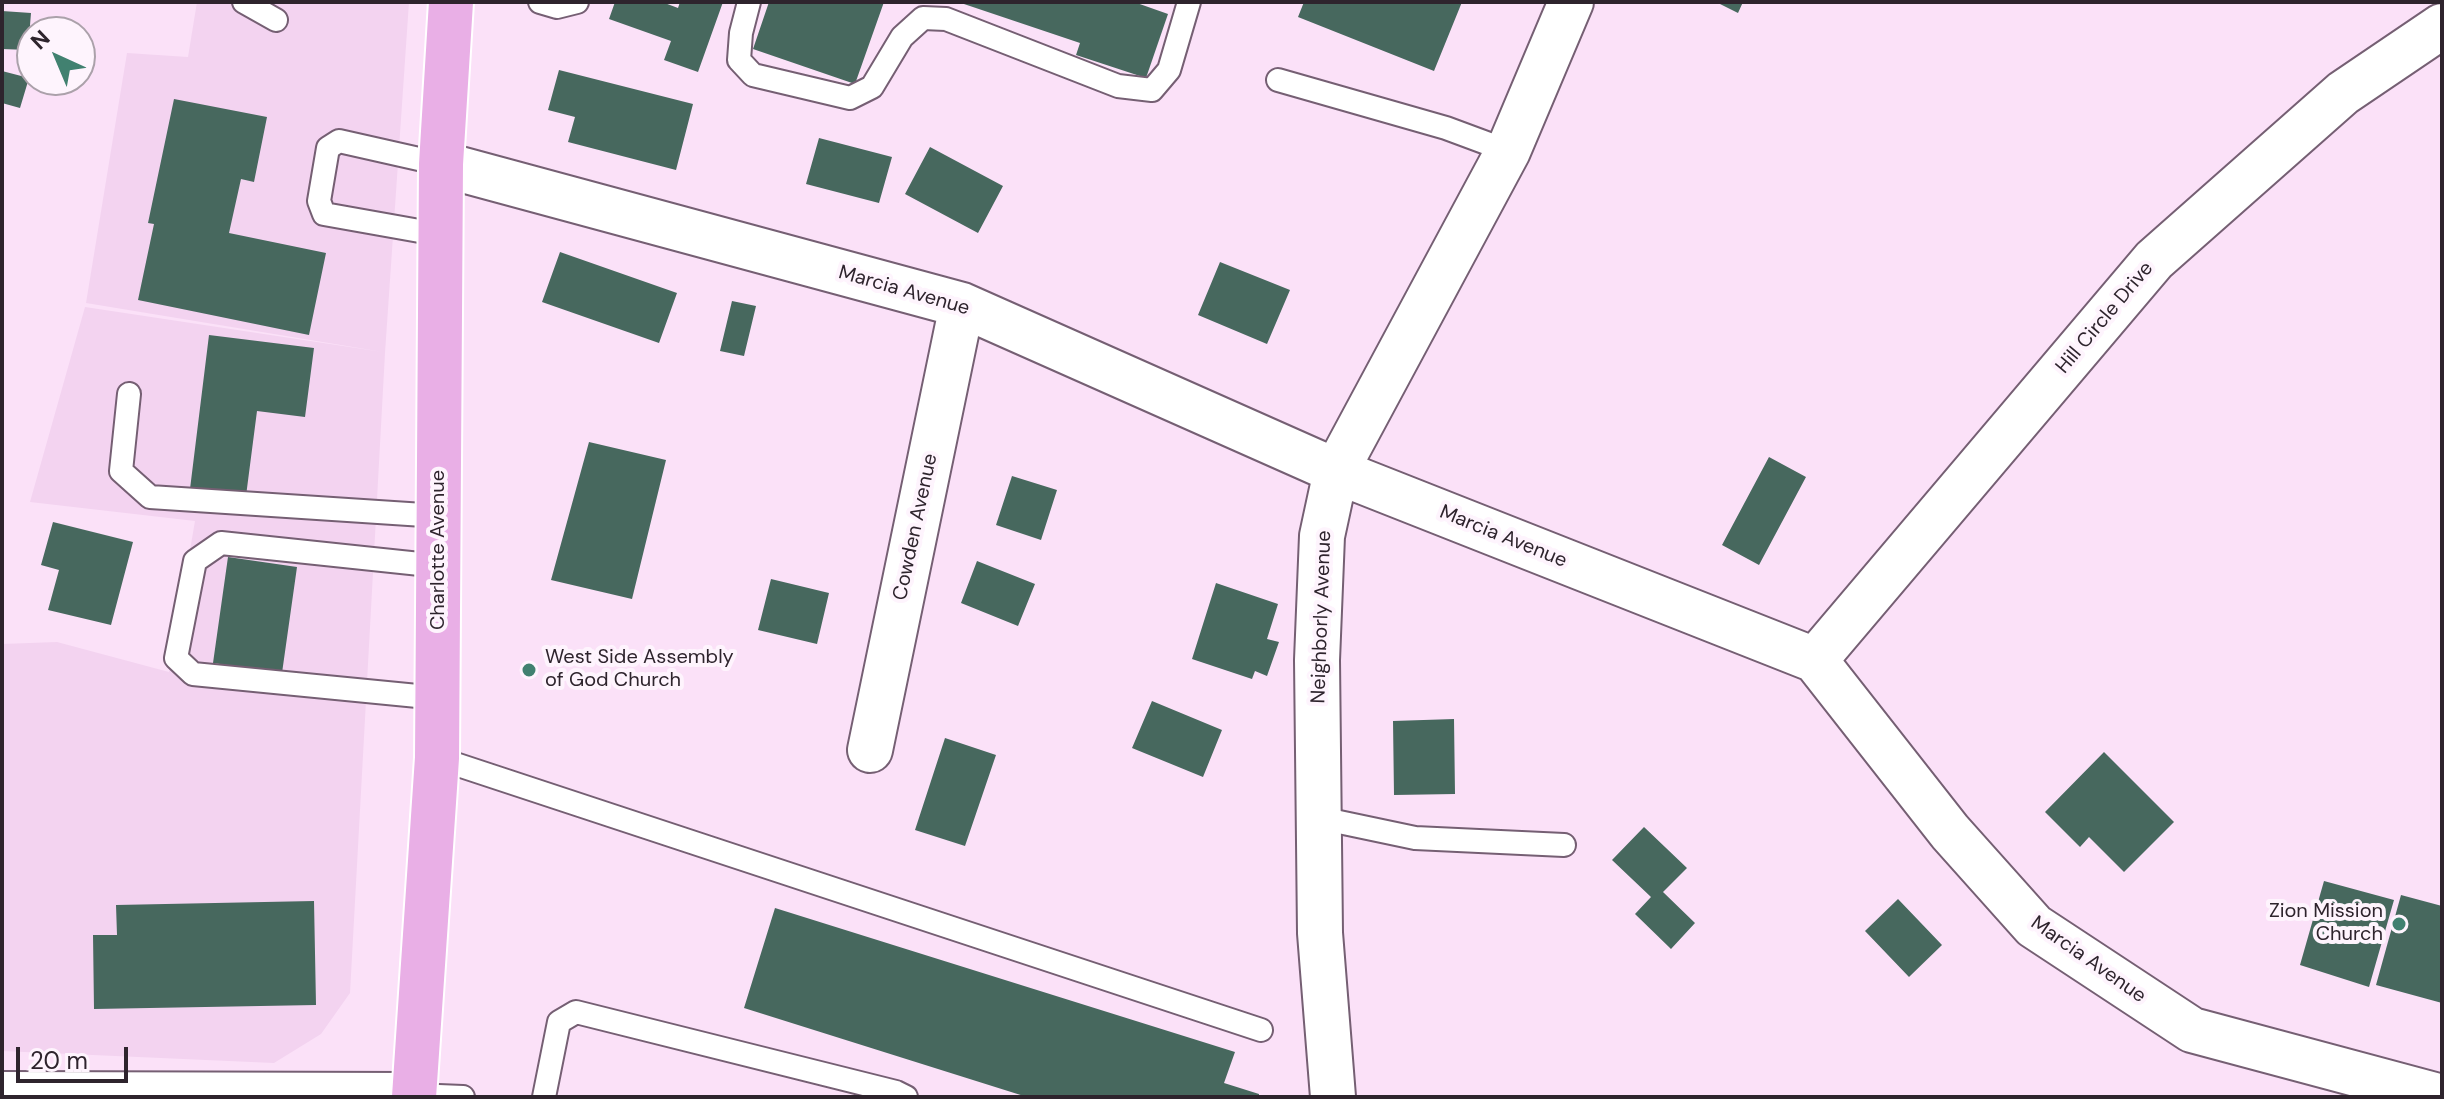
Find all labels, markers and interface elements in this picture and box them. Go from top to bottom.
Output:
north arrow [16,16,96,96]
text: N [25,24,56,56]
street label: Hill Circle Drive [2051,257,2159,379]
street label: Marcia Avenue [836,261,972,321]
street label: Cowden Avenue [889,451,943,603]
street label: Charlotte Avenue [427,470,451,630]
street label: Marcia Avenue [1436,501,1570,573]
street label: Neighborly Avenue [1307,530,1337,704]
place label: West Side Assembly of God Church [545,646,734,693]
marker: West Side Assembly of God Church [520,661,538,679]
place label: Zion Mission Church [2269,900,2383,947]
street label: Marcia Avenue [2026,911,2150,1009]
marker: Zion Mission Church [2390,915,2408,933]
scale bar [20,1031,132,1081]
text: 20 m [30,1045,88,1076]

